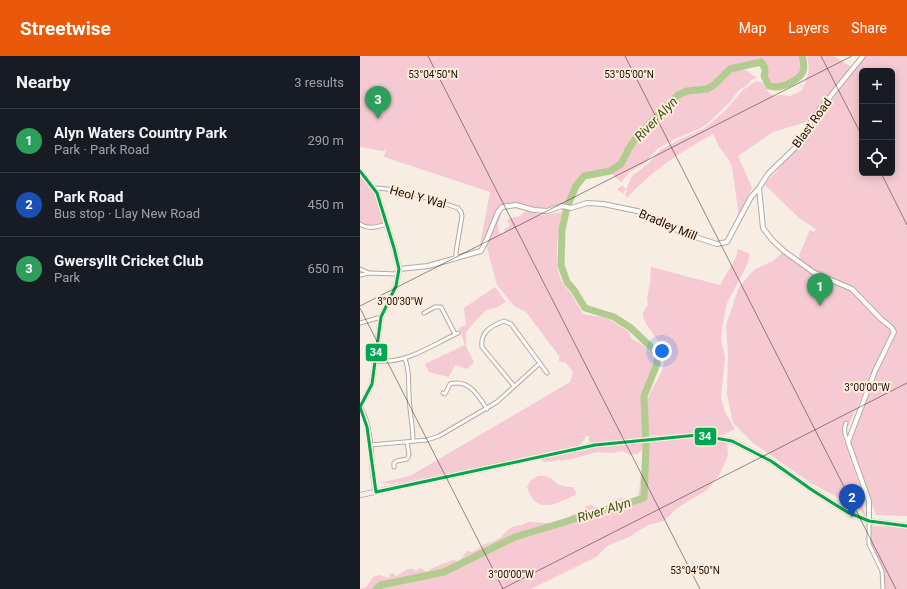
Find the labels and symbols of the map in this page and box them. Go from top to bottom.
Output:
text: 53°04'50"N [408,69,458,80]
text: 53°05'00"N [604,69,654,80]
pin: 3 [365,86,391,119]
water label: River Alyn [631,94,681,144]
street label: Blast Road [789,96,835,150]
street label: Heol Y Wal [388,183,448,211]
street label: Bradley Mill [637,207,699,243]
pin: 1 [807,273,833,306]
text: 3°00'30"W [377,296,423,307]
your location [652,341,672,361]
line badge: 34 [365,343,388,362]
text: 34 [370,346,383,359]
text: 3°00'00"W [844,382,890,393]
line badge: 34 [694,427,717,446]
text: 34 [699,430,712,443]
pin: 2 [839,484,865,517]
water label: River Alyn [575,495,633,525]
text: 53°04'50"N [670,565,720,576]
text: 3°00'00"W [488,569,534,580]

